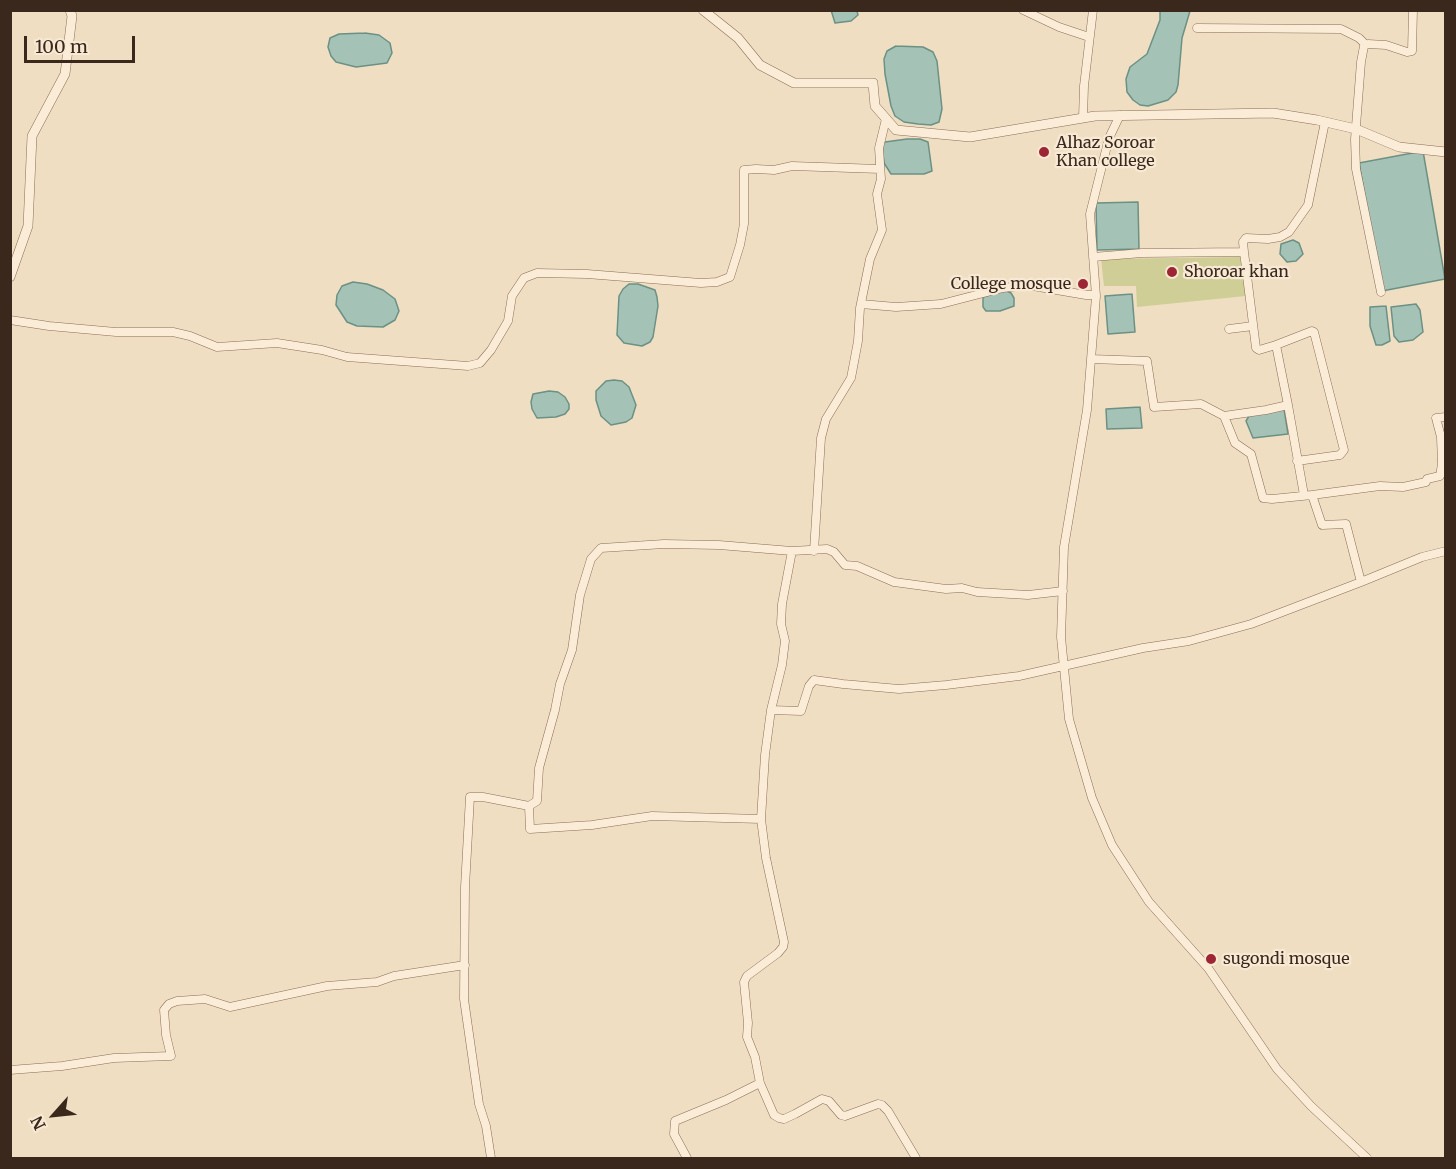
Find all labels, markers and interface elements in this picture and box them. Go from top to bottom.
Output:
scale bar [27,24,138,62]
text: 100 m [35,35,88,58]
place label: Alhaz Soroar Khan college [1056,133,1155,171]
marker: Alhaz Soroar Khan college [1037,145,1051,159]
place label: Shoroar khan [1184,262,1289,282]
marker: Shoroar khan [1165,265,1179,279]
place label: College mosque [951,274,1071,294]
marker: College mosque [1076,277,1090,291]
place label: sugondi mosque [1223,949,1350,969]
marker: sugondi mosque [1204,952,1218,966]
north arrow [24,1085,84,1145]
text: N [26,1113,50,1133]

